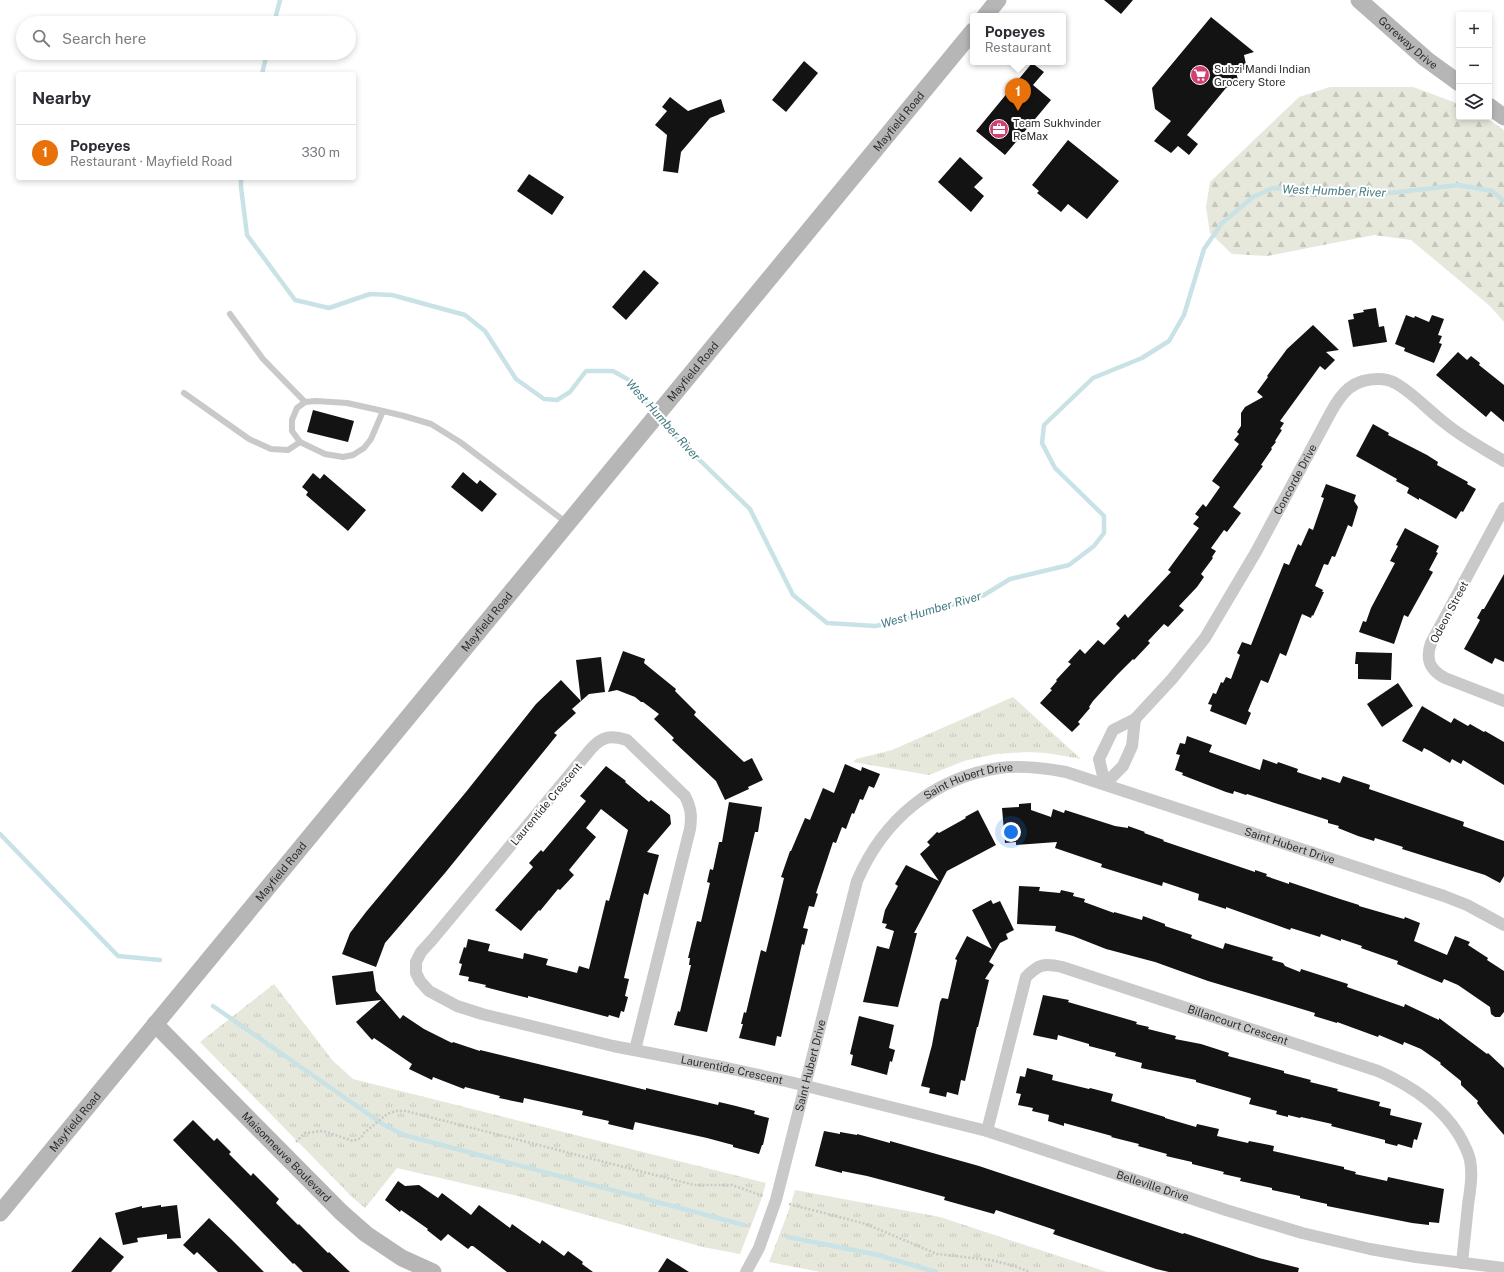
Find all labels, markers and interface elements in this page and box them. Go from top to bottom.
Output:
map controls [1456,12,1492,120]
button: + [1456,12,1492,48]
popup [970,13,1066,65]
street label: Goreway Drive [1376,14,1440,71]
search box [16,16,356,60]
text: Popeyes [985,23,1045,40]
icon: search [30,27,52,49]
text: Search here [62,30,146,47]
text: Restaurant [985,40,1051,55]
button: − [1456,48,1492,84]
place label: Subzi Mandi Indian Grocery Store [1214,63,1310,88]
supermarket icon: Subzi Mandi Indian Grocery Store [1189,64,1211,86]
pin: 1 [1005,78,1031,111]
button: layers [1456,84,1492,120]
text: Nearby [32,88,91,108]
street label: Mayfield Road [871,89,927,153]
place label: Team Sukhvinder ReMax [1013,117,1101,142]
office icon: Team Sukhvinder ReMax [988,118,1010,140]
text: Popeyes [70,137,130,154]
text: 1 [42,145,48,160]
text: 330 m [301,145,340,160]
text: Restaurant · Mayfield Road [70,154,232,169]
water label: West Humber River [1282,182,1387,200]
street label: Mayfield Road [665,339,721,404]
water label: West Humber River [623,377,703,464]
street label: Concorde Drive [1271,442,1319,517]
street label: Odeon Street [1428,579,1470,645]
water label: West Humber River [879,589,983,631]
street label: Mayfield Road [459,590,515,654]
street label: Laurentide Crescent [508,760,584,848]
street label: Saint Hubert Drive [921,761,1013,802]
your location [1001,822,1021,842]
street label: Saint Hubert Drive [1243,825,1337,866]
street label: Mayfield Road [253,840,309,904]
street label: Billancourt Crescent [1186,1003,1290,1047]
street label: Saint Hubert Drive [793,1018,828,1113]
street label: Laurentide Crescent [680,1053,784,1086]
street label: Mayfield Road [47,1090,103,1154]
street label: Maisonneuve Boulevard [240,1110,334,1204]
street label: Belleville Drive [1115,1168,1191,1203]

